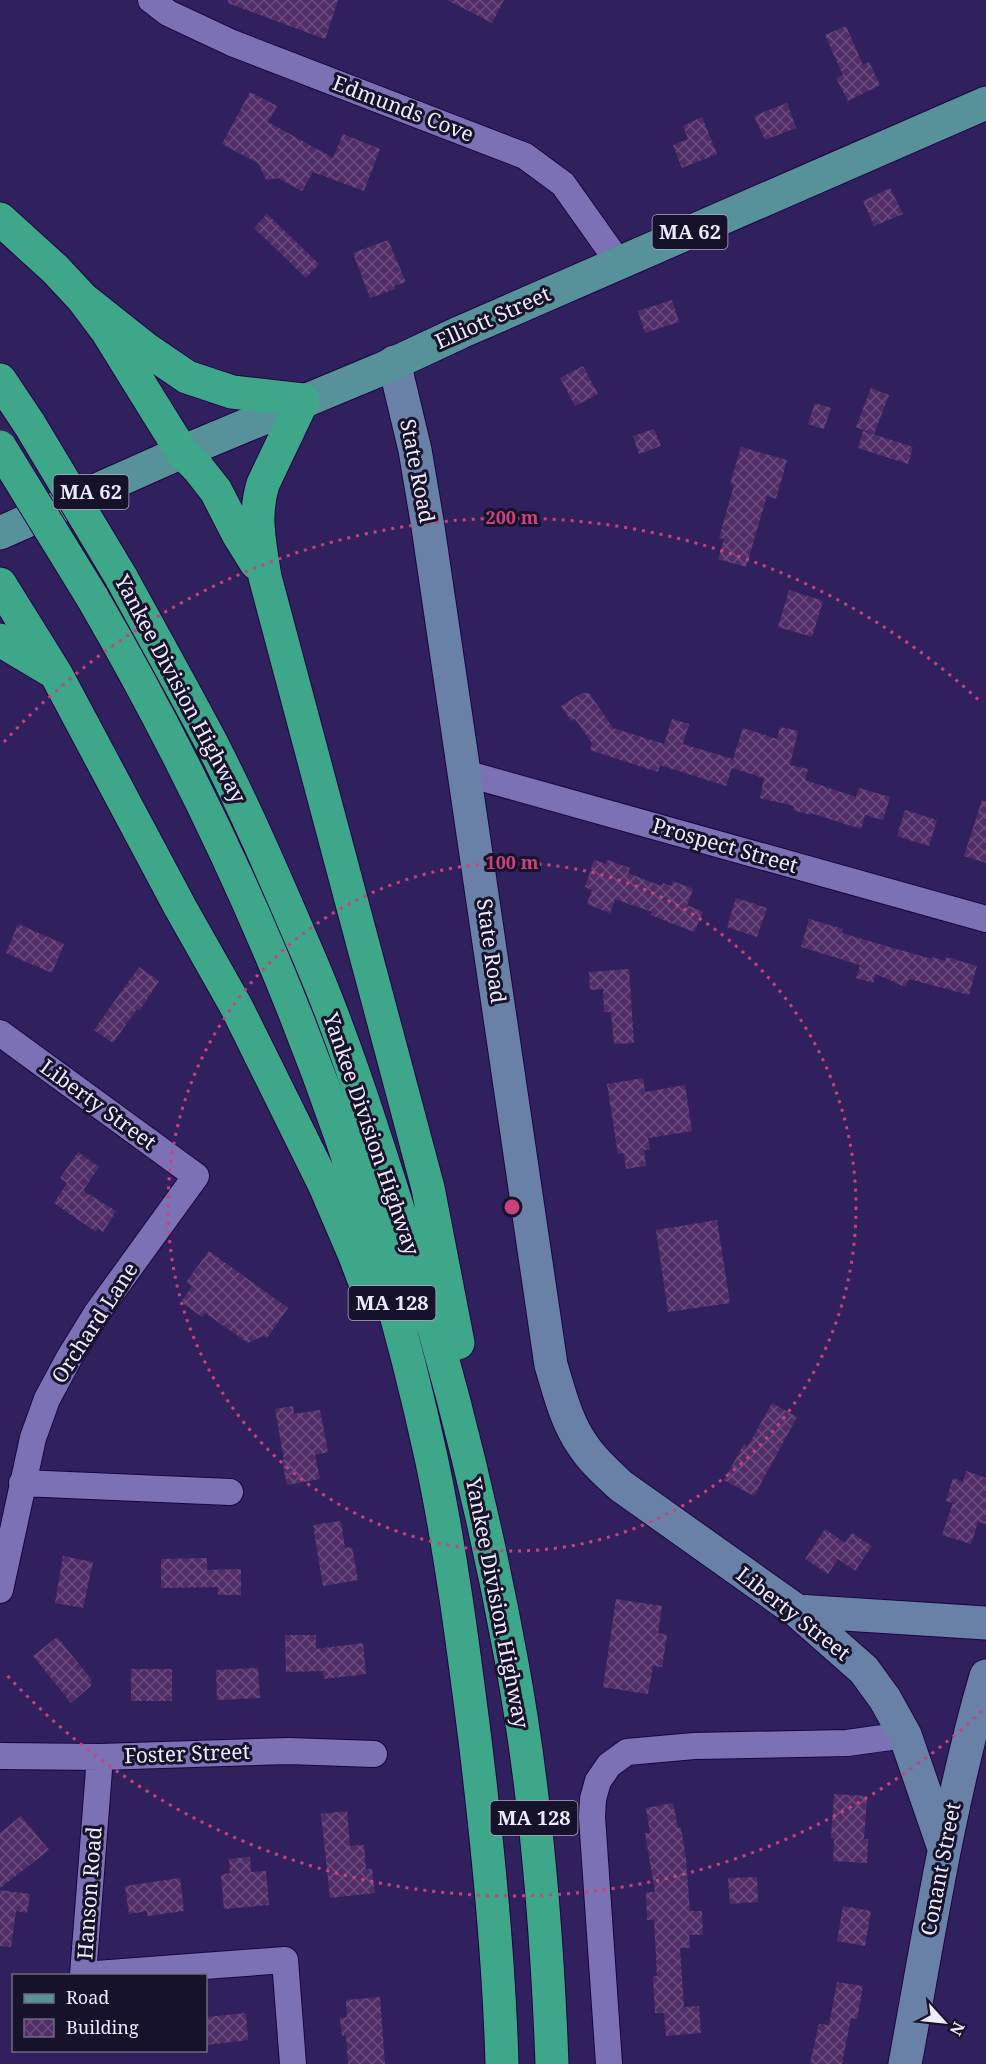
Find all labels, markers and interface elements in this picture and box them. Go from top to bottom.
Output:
street label: Edmunds Cove [329,68,478,148]
road number: MA 62 [652,215,728,249]
street label: Elliott Street [430,279,555,355]
street label: State Road [394,416,442,525]
road number: MA 62 [54,475,128,509]
text: 200 m [486,505,539,529]
street label: Yankee Division Highway [108,569,253,808]
street label: Prospect Street [649,811,801,879]
text: 100 m [486,850,539,874]
street label: State Road [471,897,513,1005]
street label: Yankee Division Highway [317,1008,427,1259]
street label: Liberty Street [35,1053,162,1156]
centre of rings [502,1197,522,1217]
street label: Orchard Lane [45,1257,144,1388]
road number: MA 128 [348,1286,436,1320]
street label: Yankee Division Highway [460,1474,536,1731]
street label: Liberty Street [731,1560,856,1666]
street label: Foster Street [124,1737,250,1769]
street label: Conant Street [913,1800,967,1938]
road number: MA 128 [490,1801,578,1835]
street label: Hanson Road [70,1825,108,1960]
legend [12,1974,207,2052]
text: Road [66,1985,109,2009]
north arrow [914,1992,974,2052]
text: Building [66,2015,139,2039]
text: N [945,2018,970,2040]

